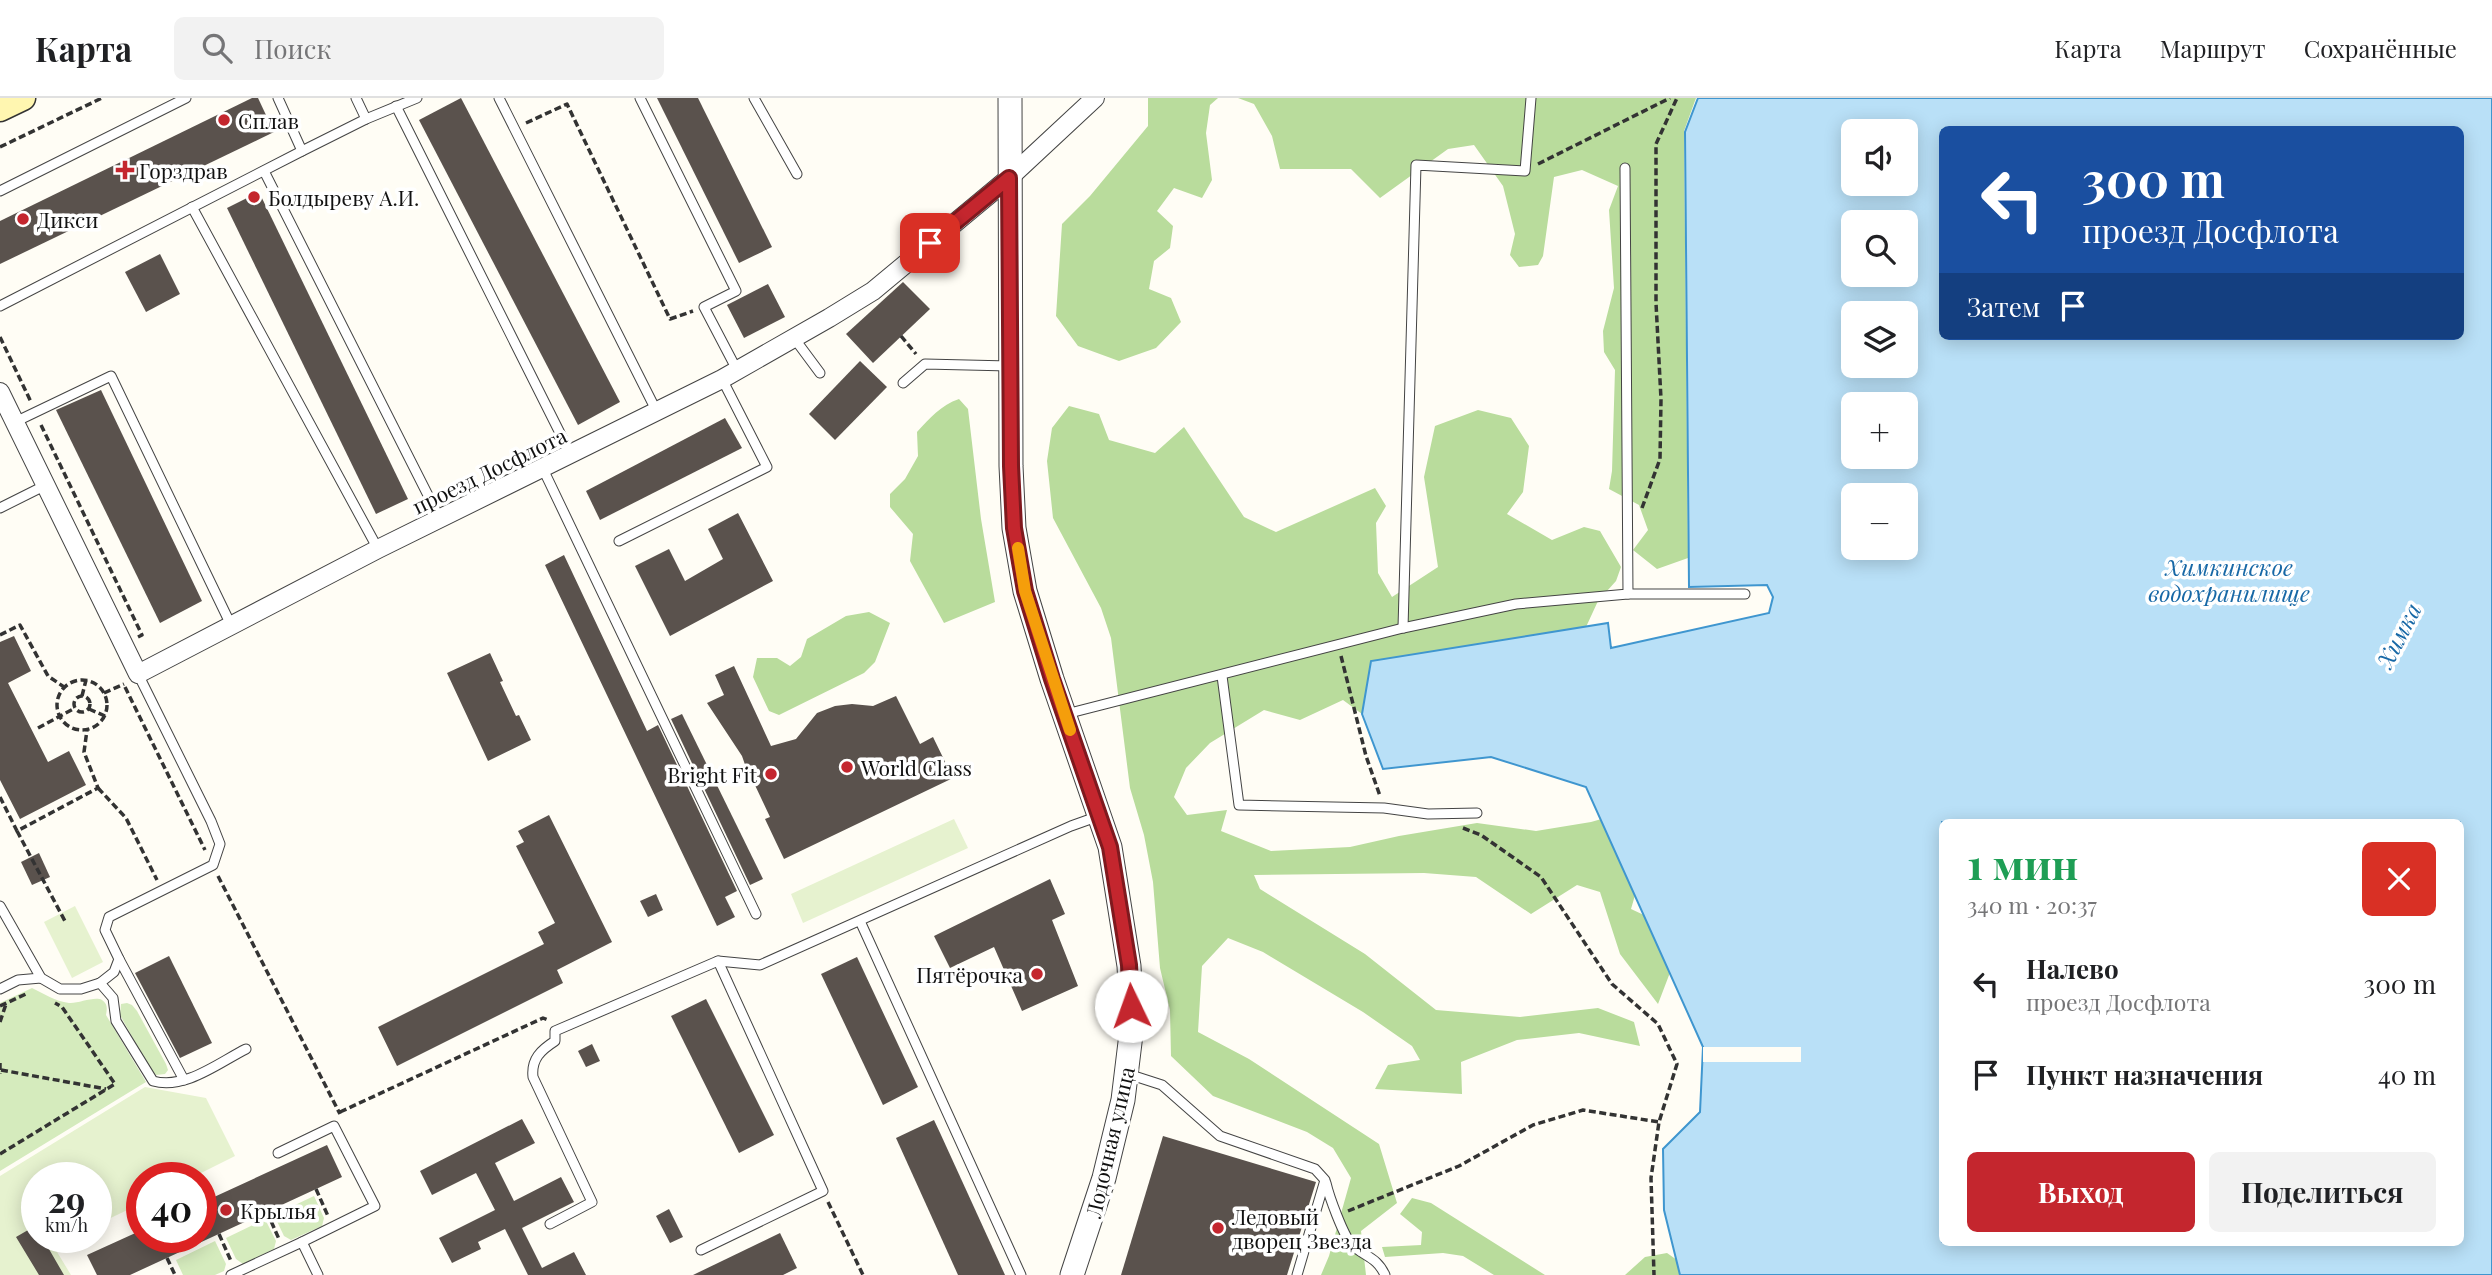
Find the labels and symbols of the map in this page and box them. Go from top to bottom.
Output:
place label: Сплав [238,106,299,134]
marker: Сплав [216,112,232,128]
place label: Горздрав [139,156,228,184]
marker: Горздрав [117,162,133,178]
place label: Болдыреву А.И. [268,183,419,211]
marker: Болдыреву А.И. [246,189,262,205]
place label: Дикси [37,205,98,233]
marker: Дикси [15,211,31,227]
pin [900,213,960,273]
street label: проезд Досфлота [407,420,571,520]
water label: Химкинское водохранилище [2148,551,2310,608]
water label: Химка [2368,597,2428,674]
place label: World Class [860,753,972,781]
marker: World Class [839,759,855,775]
place label: Bright Fit [667,760,758,788]
marker: Bright Fit [763,766,779,782]
place label: Пятёрочка [916,960,1024,988]
marker: Пятёрочка [1029,966,1045,982]
position arrow [1094,969,1168,1043]
street label: Лодочная улица [1078,1063,1140,1221]
speed limit sign: 40 [126,1162,217,1253]
place label: Крылья [240,1196,316,1224]
marker: Крылья [218,1202,234,1218]
place label: Ледовый дворец Звезда [1231,1202,1372,1254]
marker: Ледовый дворец Звезда [1210,1220,1226,1236]

